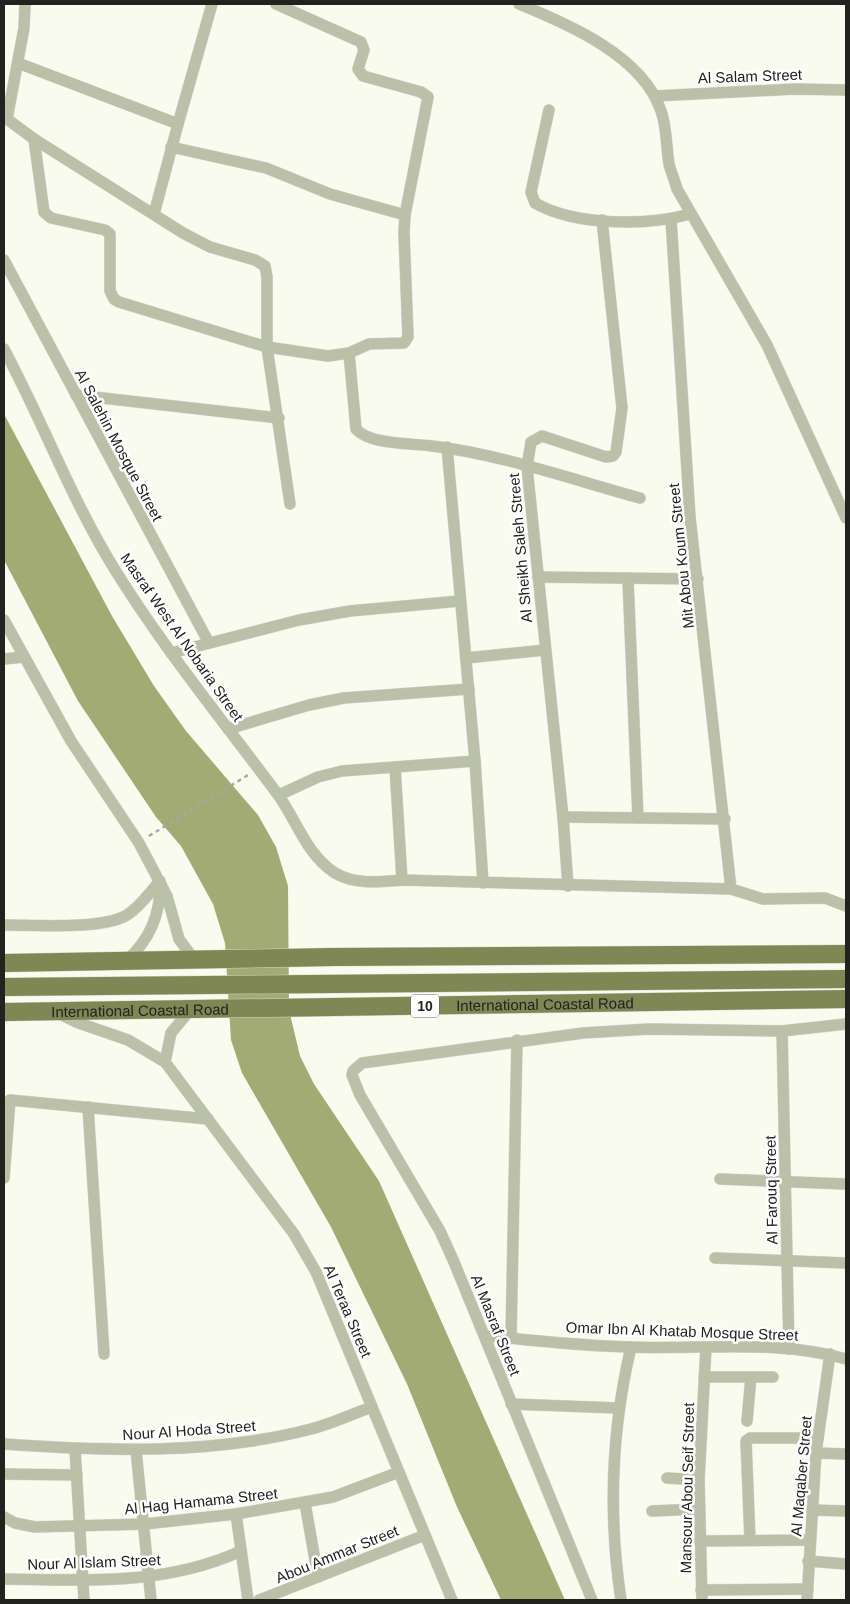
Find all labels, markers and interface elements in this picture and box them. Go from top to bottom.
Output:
street label: Al Salam Street [698,66,803,86]
street label: Al Salehin Mosque Street [72,366,167,524]
street label: Al Sheikh Saleh Street [505,472,535,624]
street label: Mit Abou Koum Street [665,482,697,629]
street label: Masraf West Al Nobaria Street [117,550,247,725]
road number: 10 [411,994,439,1018]
street label: International Coastal Road [456,994,634,1014]
street label: International Coastal Road [51,1000,229,1020]
street label: Al Farouq Street [762,1134,780,1245]
street label: Al Teraa Street [321,1262,375,1361]
street label: Al Masraf Street [468,1272,524,1379]
street label: Omar Ibn Al Khatab Mosque Street [565,1318,799,1344]
street label: Mansour Abou Seif Street [677,1402,697,1574]
street label: Al Maqaber Street [787,1414,815,1537]
street label: Nour Al Hoda Street [122,1417,257,1443]
street label: Al Hag Hamama Street [123,1484,279,1518]
street label: Abou Ammar Street [273,1521,402,1586]
street label: Nour Al Islam Street [27,1551,162,1573]

